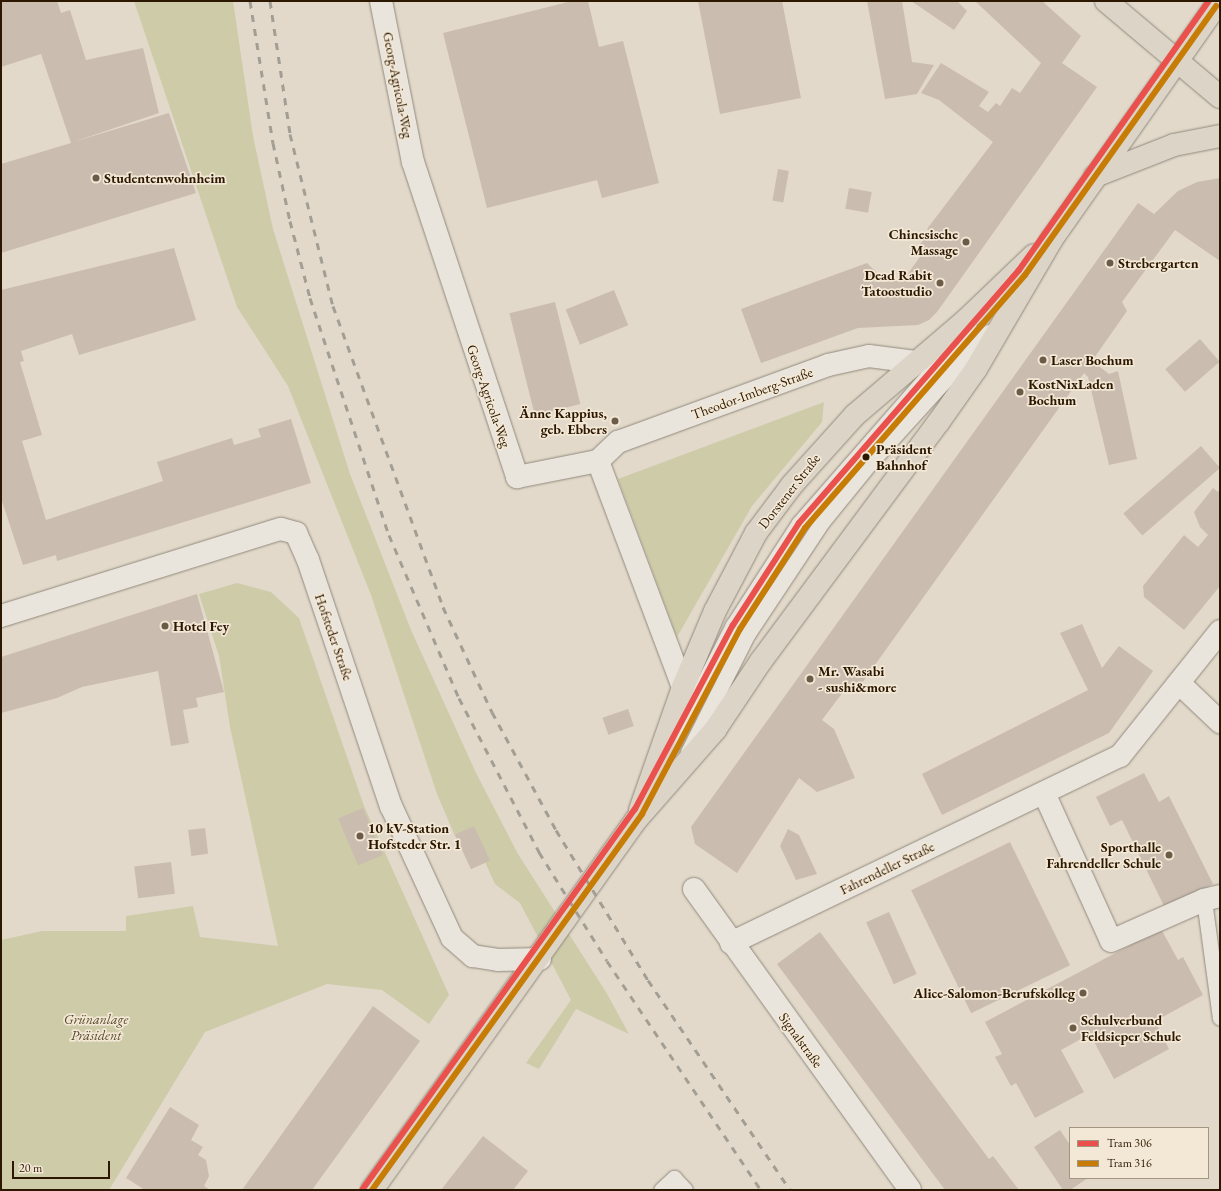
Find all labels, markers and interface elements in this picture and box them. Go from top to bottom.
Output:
street label: Georg-Agricola-Weg [379,30,417,140]
place label: Studentenwohnheim [104,170,226,186]
marker: Studentenwohnheim [91,173,101,183]
place label: Chinesische Massage [889,226,958,258]
marker: Chinesische Massage [961,237,971,247]
place label: Strebergarten [1118,255,1199,271]
marker: Strebergarten [1105,258,1115,268]
place label: Dead Rabit Tatoostudio [861,267,932,300]
marker: Dead Rabit Tatoostudio [935,278,945,288]
street label: Georg-Agricola-Weg [464,342,514,450]
place label: Laser Bochum [1051,352,1134,368]
marker: Laser Bochum [1038,355,1048,365]
street label: Theodor-Imberg-Straße [689,363,815,423]
place label: KostNixLaden Bochum [1028,376,1114,408]
marker: KostNixLaden Bochum [1015,387,1025,397]
place label: Änne Kappius, geb. Ebbers [519,405,607,438]
marker: Änne Kappius, geb. Ebbers [610,416,620,426]
place label: Präsident Bahnhof [876,441,932,474]
street label: Dorstener Straße [755,450,823,532]
marker: Präsident Bahnhof [859,450,873,464]
street label: Hofsteder Straße [311,591,357,683]
place label: Hotel Fey [173,618,229,634]
marker: Hotel Fey [160,621,170,631]
place label: Mr. Wasabi - sushi&more [818,663,896,696]
marker: Mr. Wasabi - sushi&more [805,674,815,684]
place label: 10 kV-Station Hofsteder Str. 1 [368,820,461,852]
marker: 10 kV-Station Hofsteder Str. 1 [355,831,365,841]
street label: Fahrendeller Straße [837,838,937,898]
place label: Sporthalle Fahrendeller Schule [1046,839,1161,872]
marker: Sporthalle Fahrendeller Schule [1164,850,1174,860]
place label: Alice-Salomon-Berufskolleg [913,985,1075,1001]
marker: Alice-Salomon-Berufskolleg [1078,988,1088,998]
street label: Signalstraße [775,1009,827,1071]
park label: Grünanlage Präsident [64,1011,128,1044]
place label: Schulverbund Feldsieper Schule [1081,1012,1181,1044]
marker: Schulverbund Feldsieper Schule [1068,1023,1078,1033]
legend [1069,1127,1209,1179]
text: Tram 306 [1107,1135,1152,1151]
scale bar [14,1153,112,1179]
text: Tram 316 [1107,1155,1152,1171]
text: 20 m [19,1160,42,1176]

